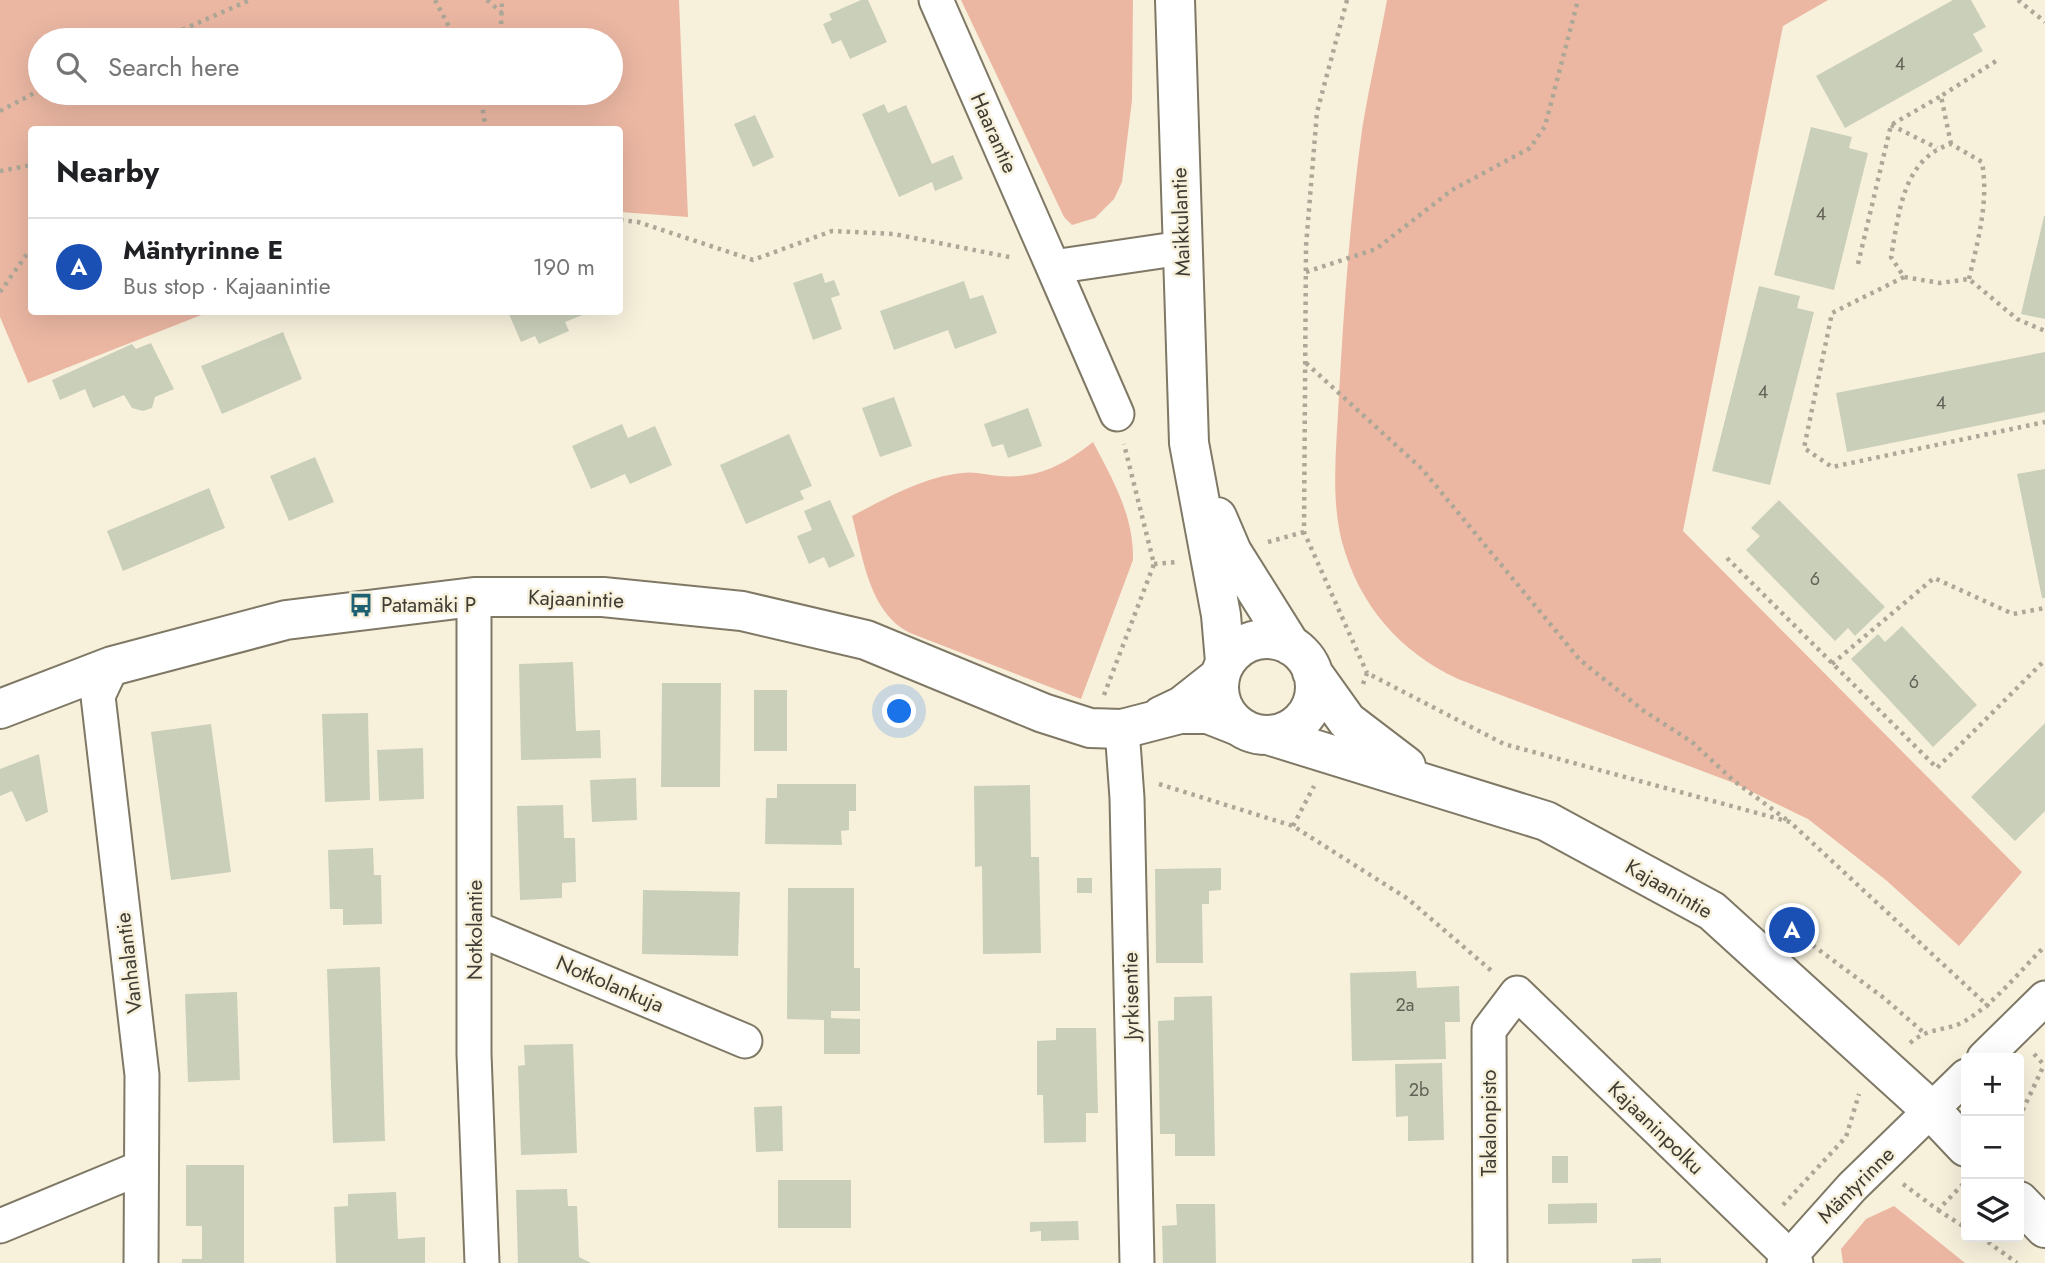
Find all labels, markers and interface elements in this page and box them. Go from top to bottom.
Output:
search box [28,28,623,105]
icon: search [52,48,90,86]
text: Search here [108,48,240,86]
house number: 4 [1895,51,1905,77]
street label: Haarantie [963,88,1025,178]
text: Nearby [56,150,159,193]
street label: Maikkulantie [1164,167,1198,277]
house number: 4 [1816,201,1826,227]
text: Mäntyrinne E [123,231,283,269]
text: A [71,250,87,284]
text: 190 m [533,250,595,284]
text: Bus stop · Kajaanintie [123,269,331,303]
house number: 4 [1758,379,1768,405]
house number: 4 [1936,390,1946,416]
house number: 6 [1810,566,1820,592]
street label: Kajaanintie [527,582,625,616]
place label: Patamäki P [381,590,476,620]
bus stop icon: Patamäki P [347,591,375,619]
house number: 6 [1909,669,1919,695]
your location [882,694,916,728]
street label: Kajaanintie [1620,852,1718,926]
street label: Notkolantie [460,880,490,980]
pin: A [1769,904,1815,956]
street label: Vanhalantie [108,911,150,1015]
street label: Notkolankuja [551,948,669,1020]
street label: Jyrkisentie [1115,952,1147,1043]
house number: 2a [1396,992,1414,1018]
map controls [1961,1053,2024,1242]
button: + [1961,1053,2024,1116]
street label: Takalonpisto [1474,1070,1504,1176]
street label: Kajaaninpolku [1601,1074,1711,1182]
house number: 2b [1409,1077,1429,1103]
button: − [1961,1116,2024,1179]
street label: Mäntyrinne [1811,1140,1901,1230]
button: layers [1961,1179,2024,1242]

